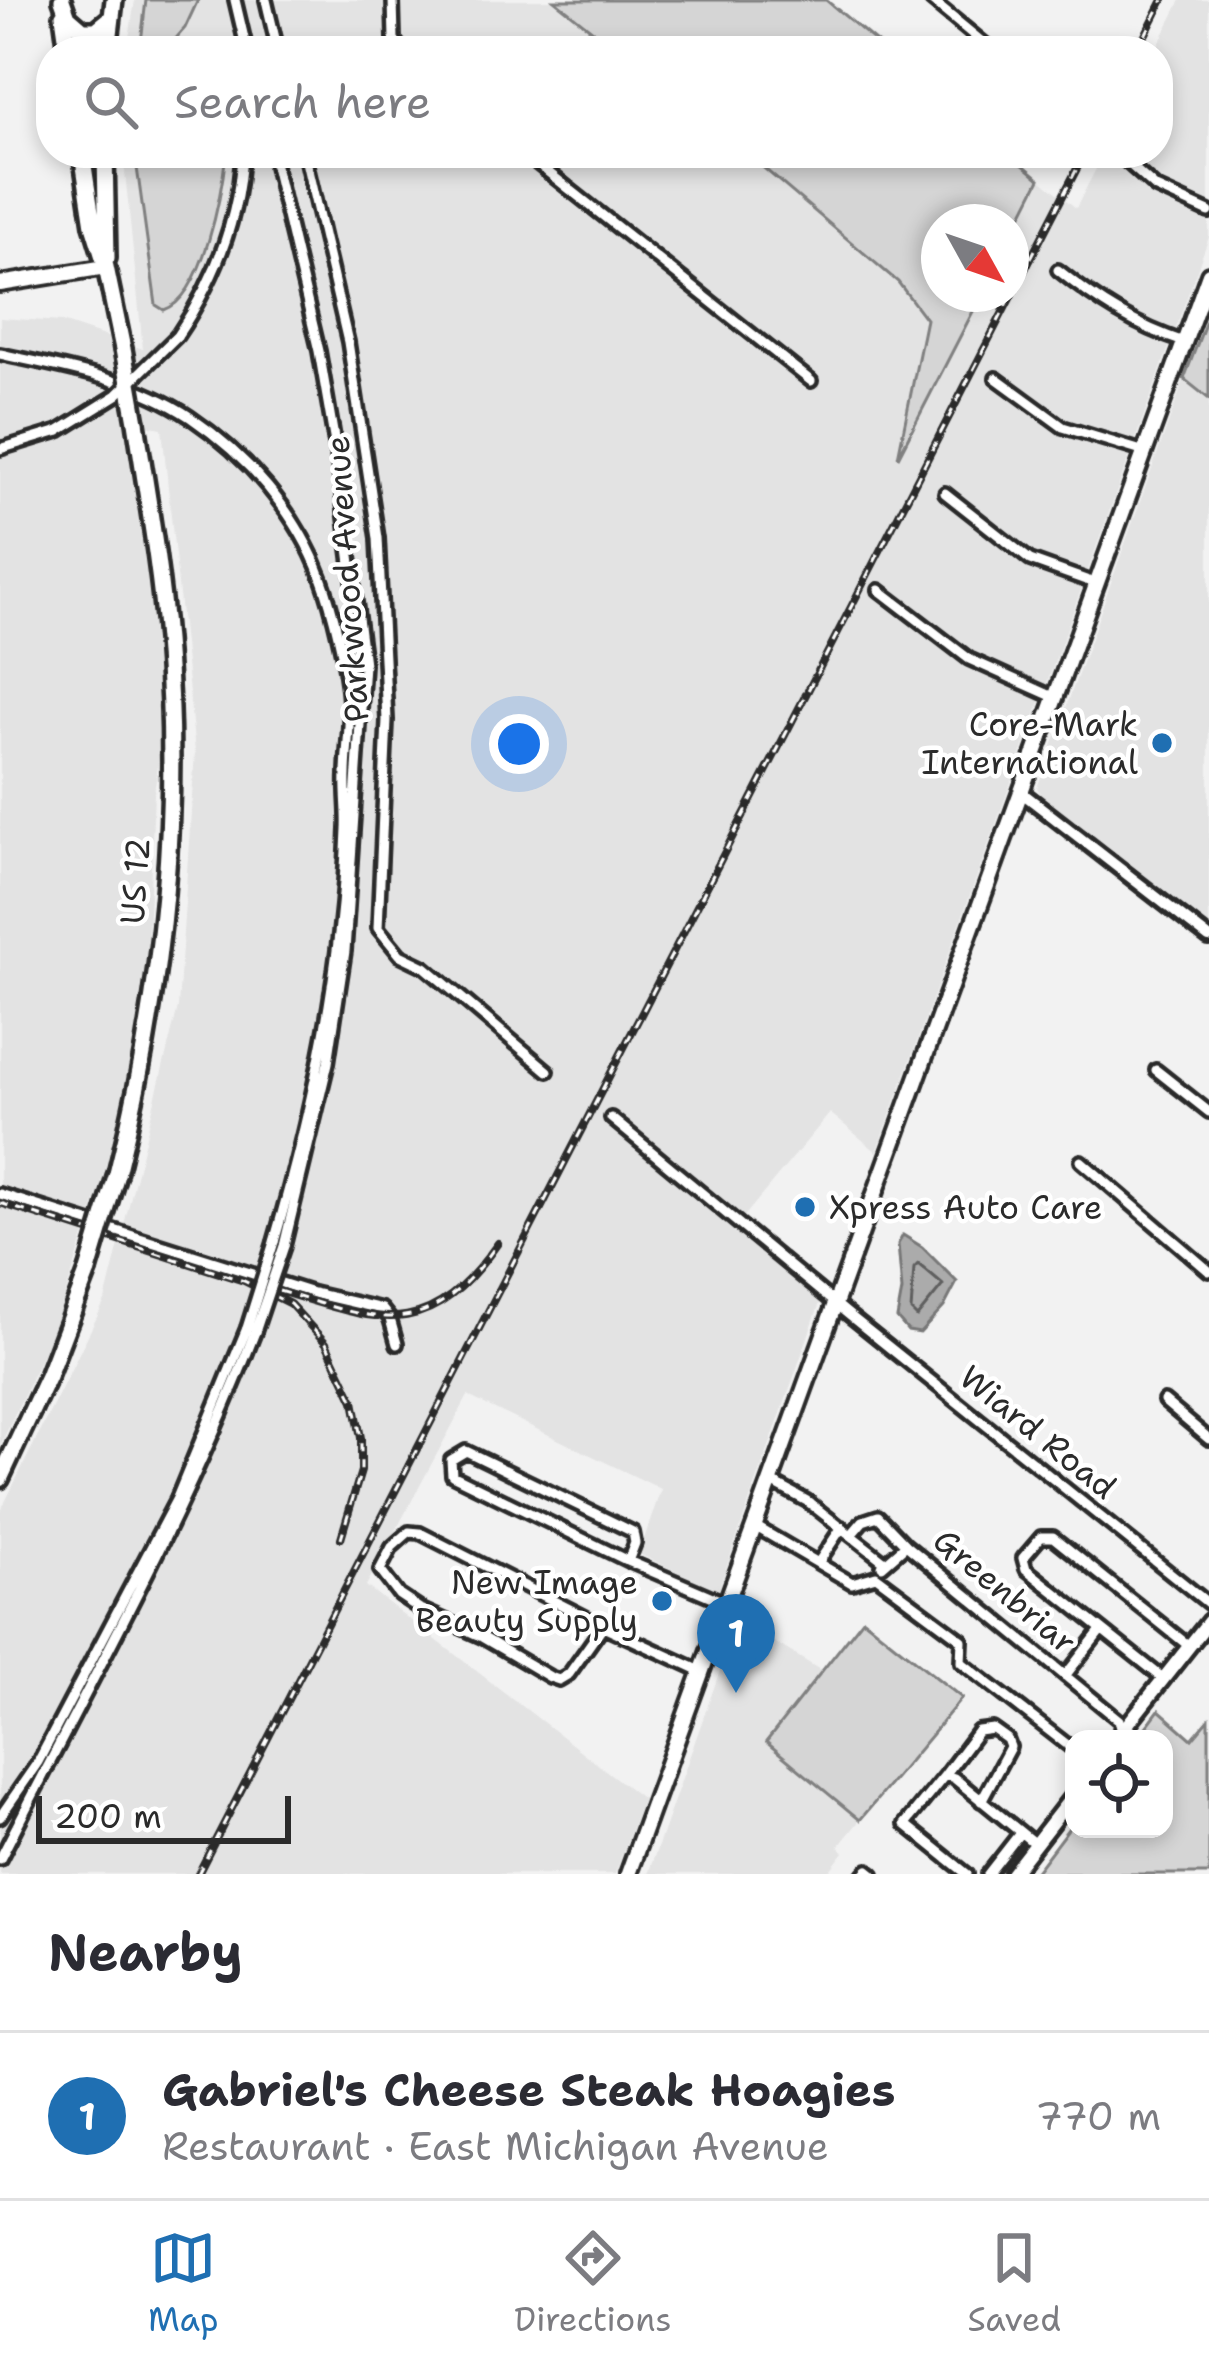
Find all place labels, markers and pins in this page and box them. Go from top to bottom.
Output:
place label: Core-Mark International [922,702,1138,785]
marker: Core-Mark International [1149,730,1175,756]
place label: Xpress Auto Care [829,1185,1102,1230]
marker: Xpress Auto Care [792,1194,818,1220]
place label: New Image Beauty Supply [416,1560,638,1643]
marker: New Image Beauty Supply [649,1588,675,1614]
pin: 1 [697,1594,775,1693]

